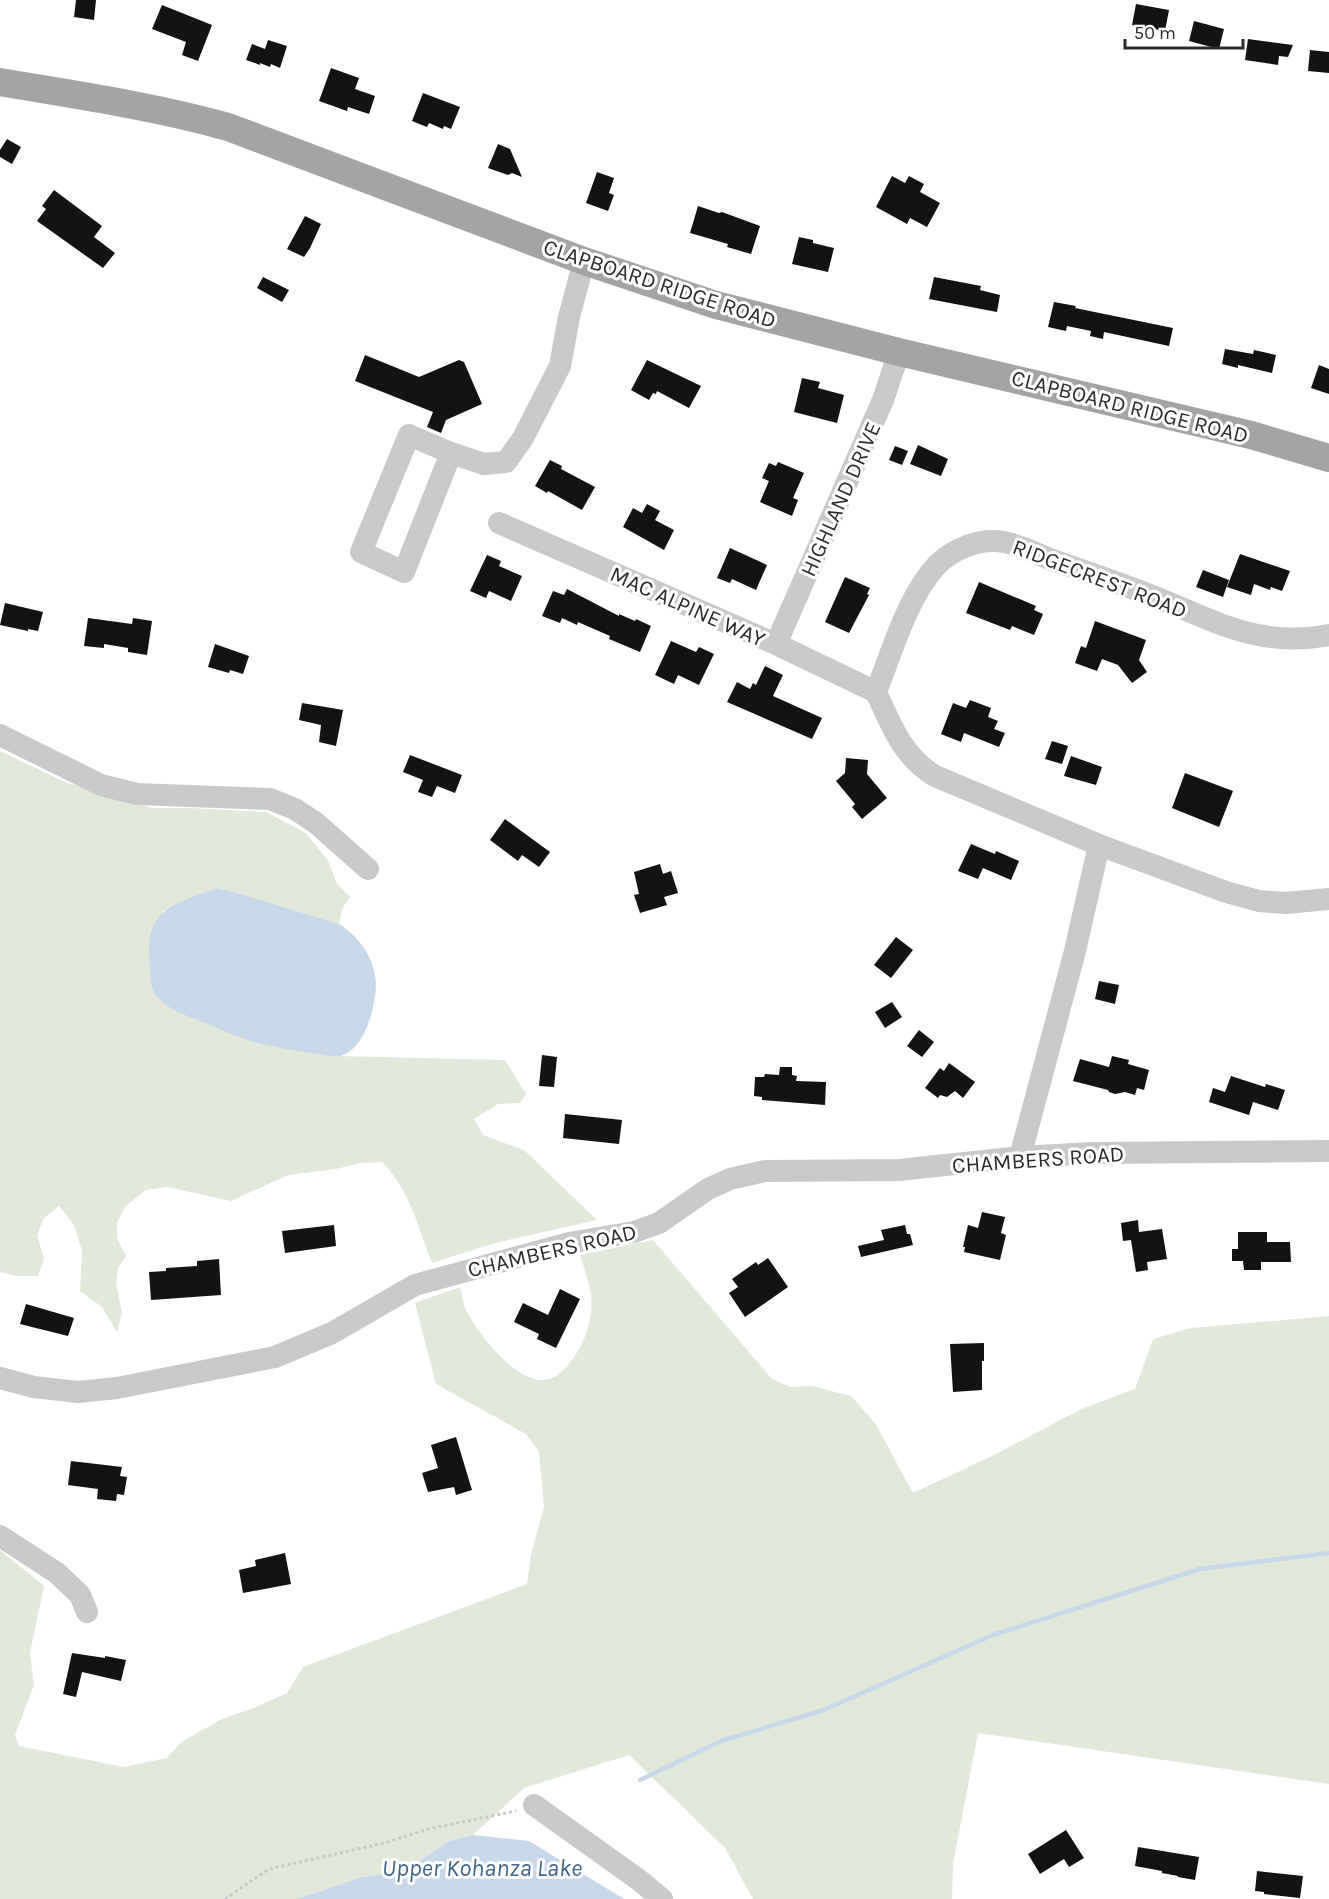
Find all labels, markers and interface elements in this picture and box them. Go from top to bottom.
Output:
scale bar [1125,12,1244,50]
text: 50 m [1134,22,1176,44]
street label: CLAPBOARD RIDGE ROAD [540,234,779,334]
street label: CLAPBOARD RIDGE ROAD [1009,365,1251,449]
street label: HIGHLAND DRIVE [795,418,887,581]
street label: RIDGECREST ROAD [1009,534,1190,624]
street label: MAC ALPINE WAY [606,561,769,653]
street label: CHAMBERS ROAD [951,1141,1125,1179]
street label: CHAMBERS ROAD [465,1219,639,1283]
water label: Upper Kohanza Lake [382,1854,582,1882]

